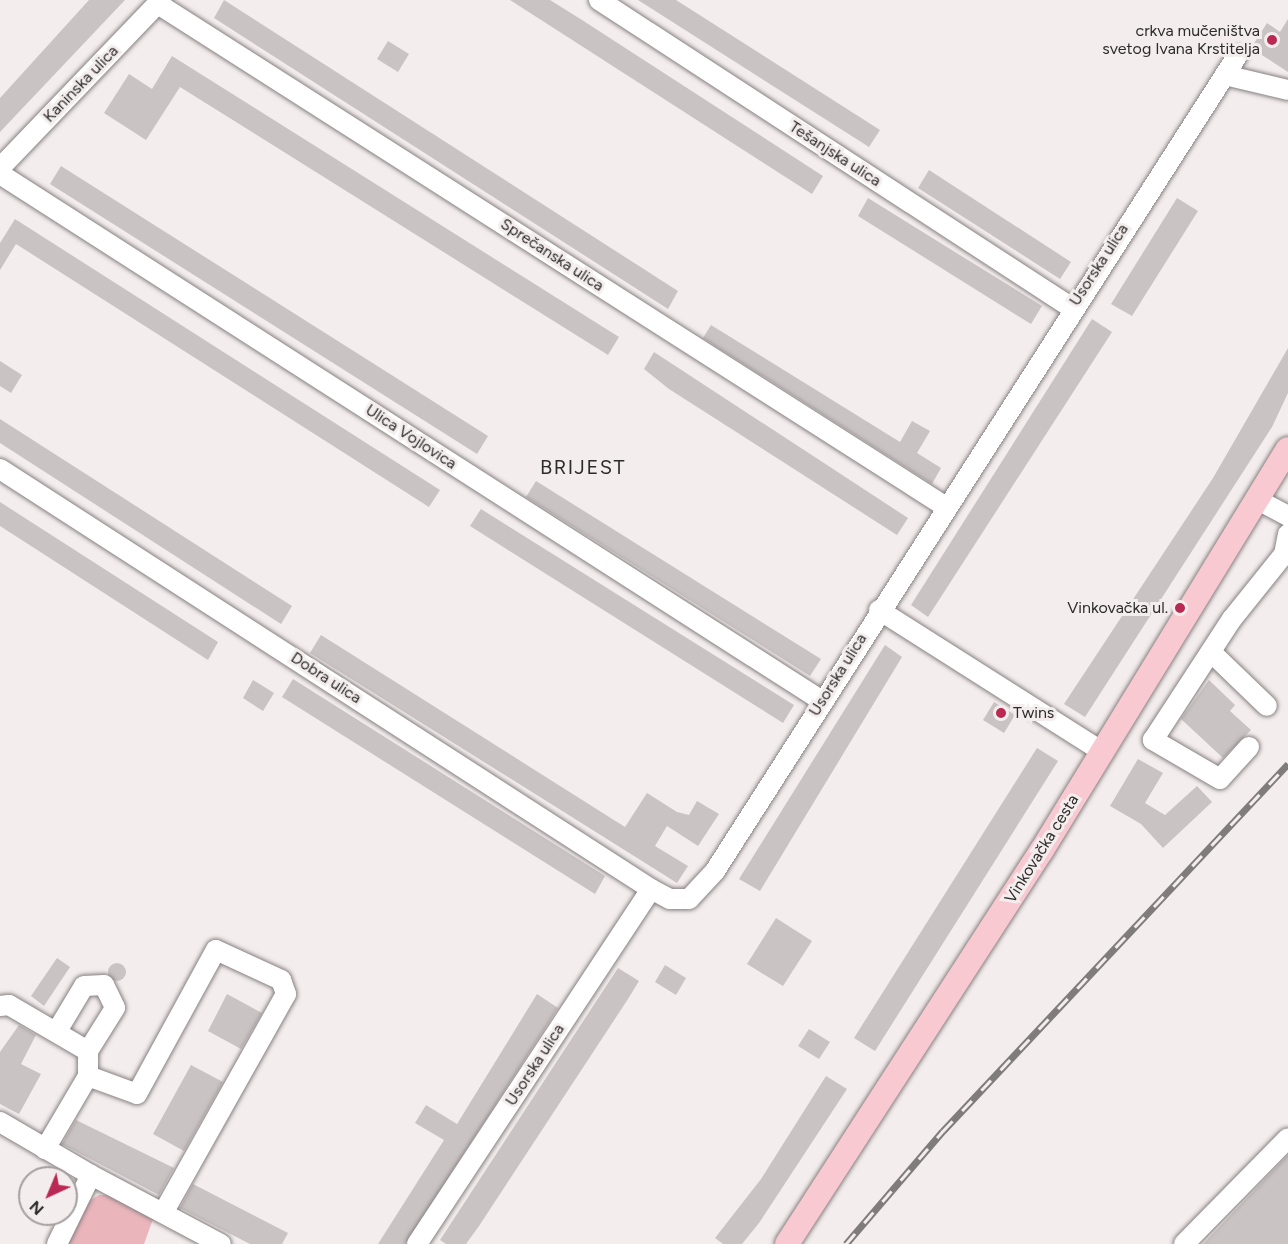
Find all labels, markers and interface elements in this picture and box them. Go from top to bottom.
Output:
place label: crkva mučeništva svetog Ivana Krstitelja [1102,21,1260,59]
marker: crkva mučeništva svetog Ivana Krstitelja [1265,33,1279,47]
street label: Kaninska ulica [40,42,122,126]
street label: Tešanjska ulica [785,117,885,191]
street label: Sprečanska ulica [497,214,607,296]
street label: Usorska ulica [1065,221,1133,309]
street label: Ulica Vojlovica [362,400,460,474]
district label: BRIJEST [540,455,626,479]
place label: Vinkovačka ul. [1067,598,1168,618]
marker: Vinkovačka ul. [1173,601,1187,615]
street label: Usorska ulica [805,630,871,720]
street label: Dobra ulica [287,648,365,708]
place label: Twins [1013,703,1054,723]
marker: Twins [994,706,1008,720]
street label: Vinkovačka cesta [1001,791,1083,907]
street label: Usorska ulica [501,1021,569,1109]
north arrow [18,1166,78,1226]
text: N [25,1197,48,1219]

